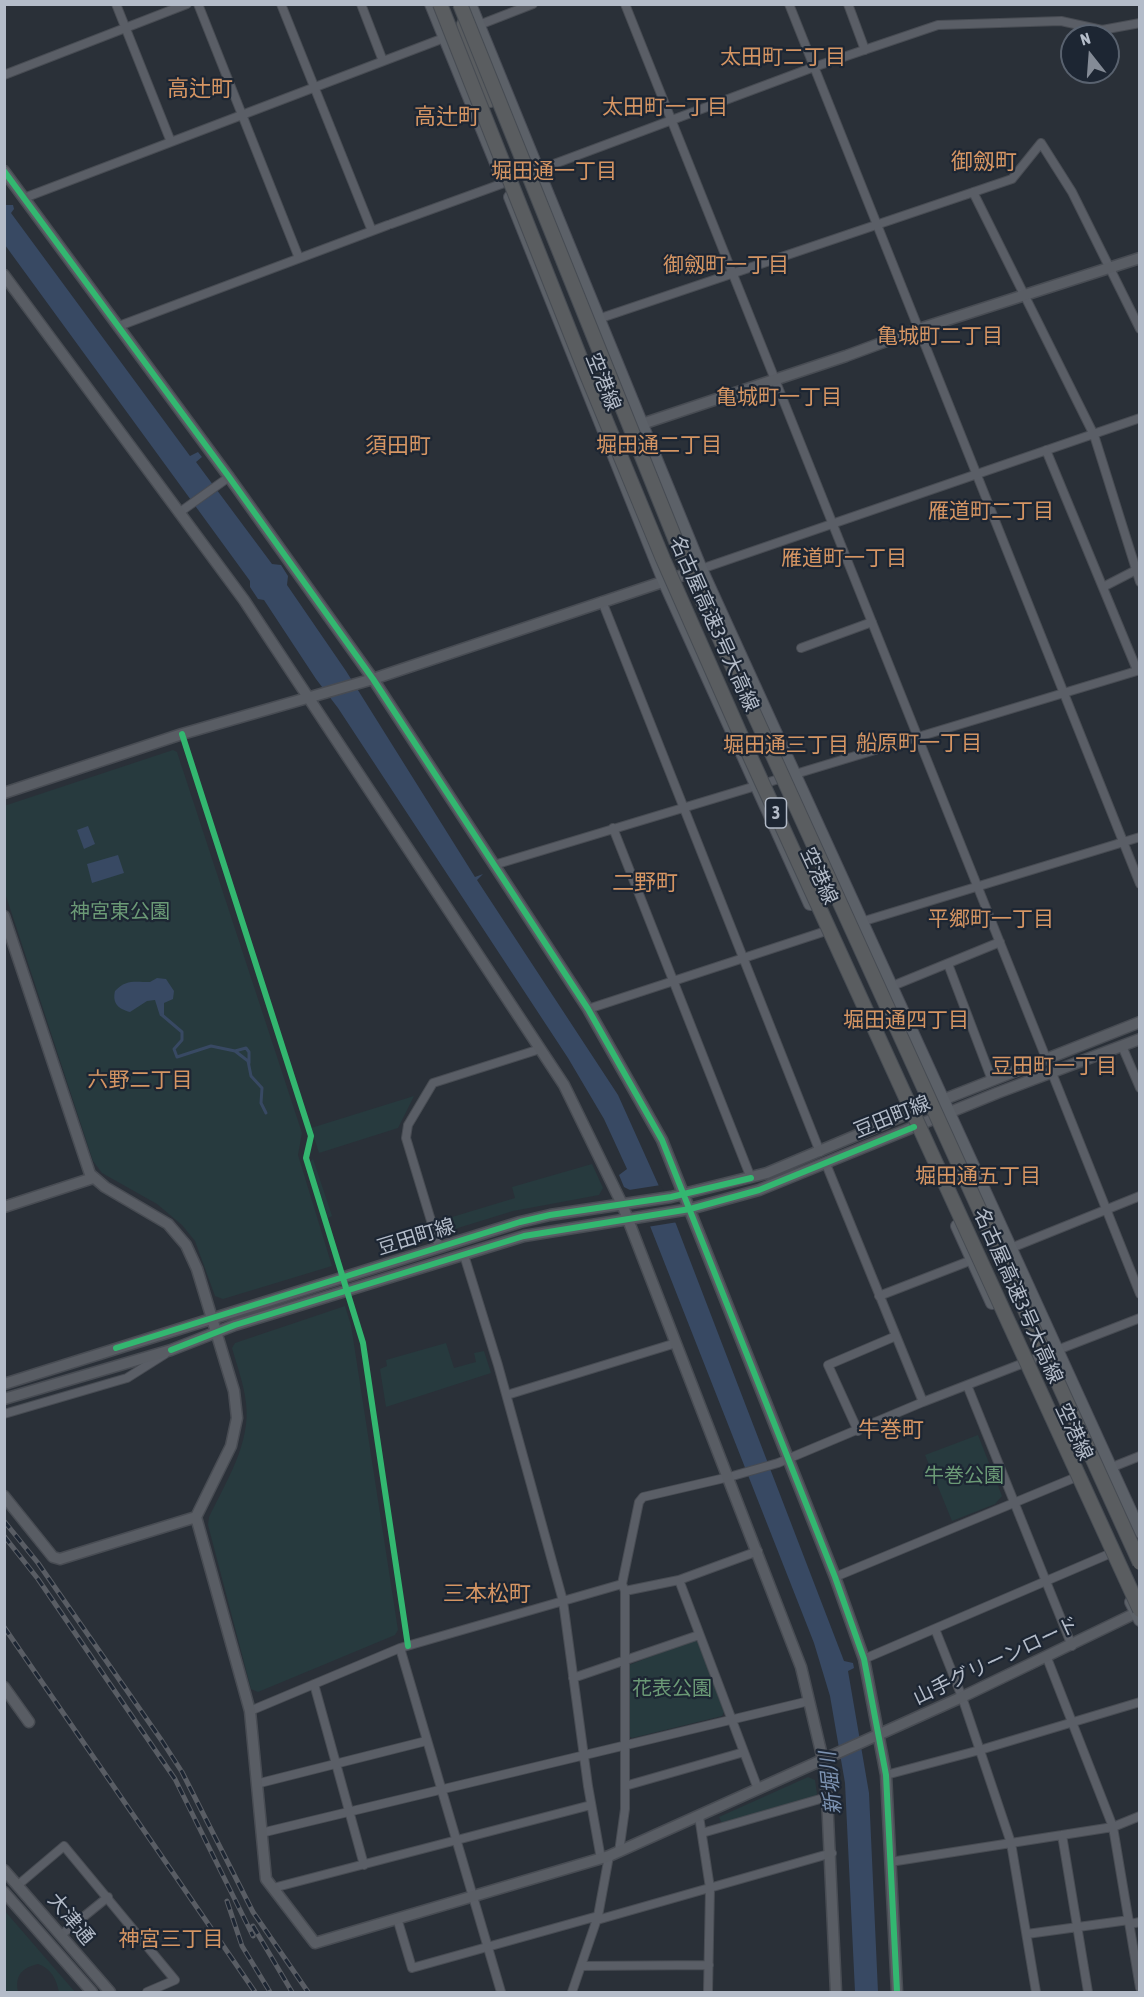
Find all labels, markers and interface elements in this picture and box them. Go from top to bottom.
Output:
north arrow [1060,24,1120,84]
text: N [1078,29,1092,49]
district label: 太田町二丁目 [720,44,846,70]
district label: 高辻町 [167,76,233,102]
district label: 太田町一丁目 [602,94,728,120]
district label: 高辻町 [414,104,480,130]
district label: 御劔町 [951,149,1017,175]
district label: 堀田通一丁目 [491,158,617,184]
district label: 御劔町一丁目 [663,252,789,278]
district label: 亀城町二丁目 [877,323,1003,349]
street label: 空港線 [581,350,625,414]
district label: 亀城町一丁目 [716,384,842,410]
district label: 堀田通二丁目 [596,432,722,458]
district label: 須田町 [365,433,431,459]
district label: 雁道町二丁目 [928,498,1054,524]
street label: 名古屋高速3号大高線 [665,533,763,715]
district label: 雁道町一丁目 [781,545,907,571]
district label: 船原町一丁目 [856,730,982,756]
district label: 堀田通三丁目 [723,732,849,758]
road number: 3 [766,798,786,828]
street label: 空港線 [795,844,843,908]
district label: 二野町 [612,870,678,896]
park label: 神宮東公園 [70,900,170,924]
district label: 平郷町一丁目 [928,906,1054,932]
district label: 堀田通四丁目 [843,1007,969,1033]
district label: 豆田町一丁目 [991,1053,1117,1079]
district label: 六野二丁目 [88,1067,192,1093]
street label: 豆田町線 [850,1091,934,1143]
district label: 堀田通五丁目 [915,1163,1041,1189]
street label: 名古屋高速3号大高線 [969,1205,1067,1387]
street label: 豆田町線 [374,1214,458,1260]
street label: 空港線 [1050,1400,1098,1464]
district label: 牛巻町 [858,1417,924,1443]
park label: 牛巻公園 [924,1464,1004,1488]
district label: 三本松町 [443,1581,531,1607]
street label: 山手グリーンロード [909,1612,1083,1710]
park label: 花表公園 [632,1677,712,1701]
water label: 新堀川 [815,1750,847,1816]
street label: 大津通 [43,1888,99,1950]
district label: 神宮三丁目 [119,1926,223,1952]

